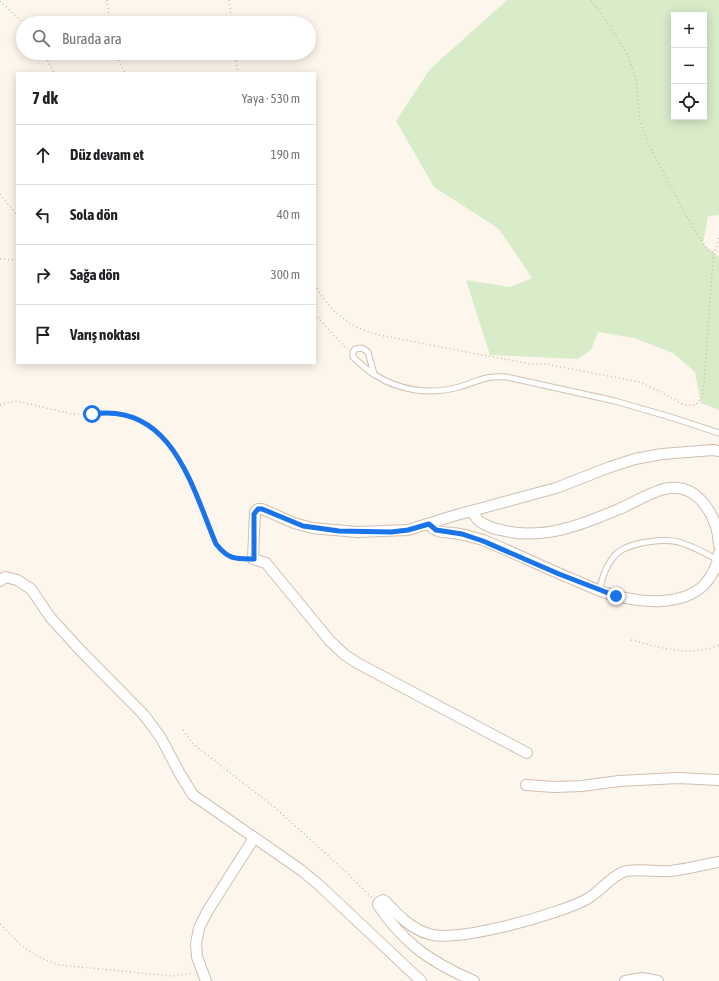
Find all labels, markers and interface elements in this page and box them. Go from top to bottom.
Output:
map controls [671,12,707,120]
button: + [671,12,707,48]
search box [16,16,316,60]
icon: search [30,27,52,49]
text: Burada ara [62,30,122,47]
button: − [671,48,707,84]
button: locate [671,84,707,120]
text: 7 dk [32,88,58,108]
text: Yaya · 530 m [242,91,300,106]
icon: ahead [32,144,54,166]
text: Düz devam et [70,146,144,163]
text: 190 m [271,147,300,162]
icon: left [32,204,54,226]
text: Sola dön [70,206,118,223]
text: 40 m [277,207,300,222]
icon: right [32,264,54,286]
text: Sağa dön [70,266,120,283]
text: 300 m [271,267,300,282]
icon: arrive [32,324,54,346]
text: Varış noktası [70,326,140,343]
route start [83,405,101,423]
route end [607,587,625,605]

